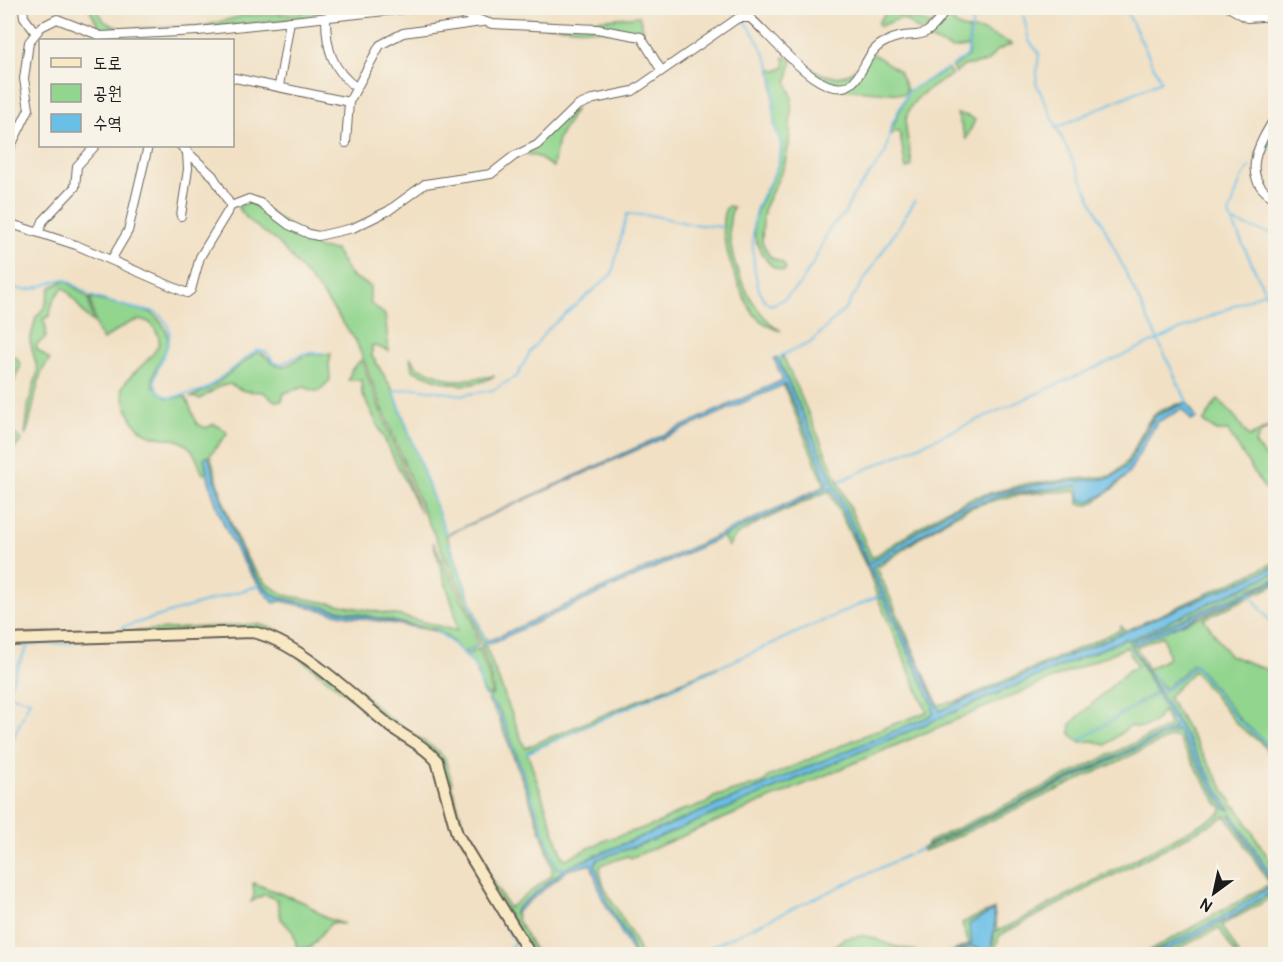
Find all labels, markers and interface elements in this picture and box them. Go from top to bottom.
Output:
legend [39,39,234,147]
text: 도로 [93,52,122,75]
text: 공원 [93,82,122,105]
text: 수역 [93,112,122,135]
north arrow [1184,863,1244,923]
text: N [1196,893,1216,916]

